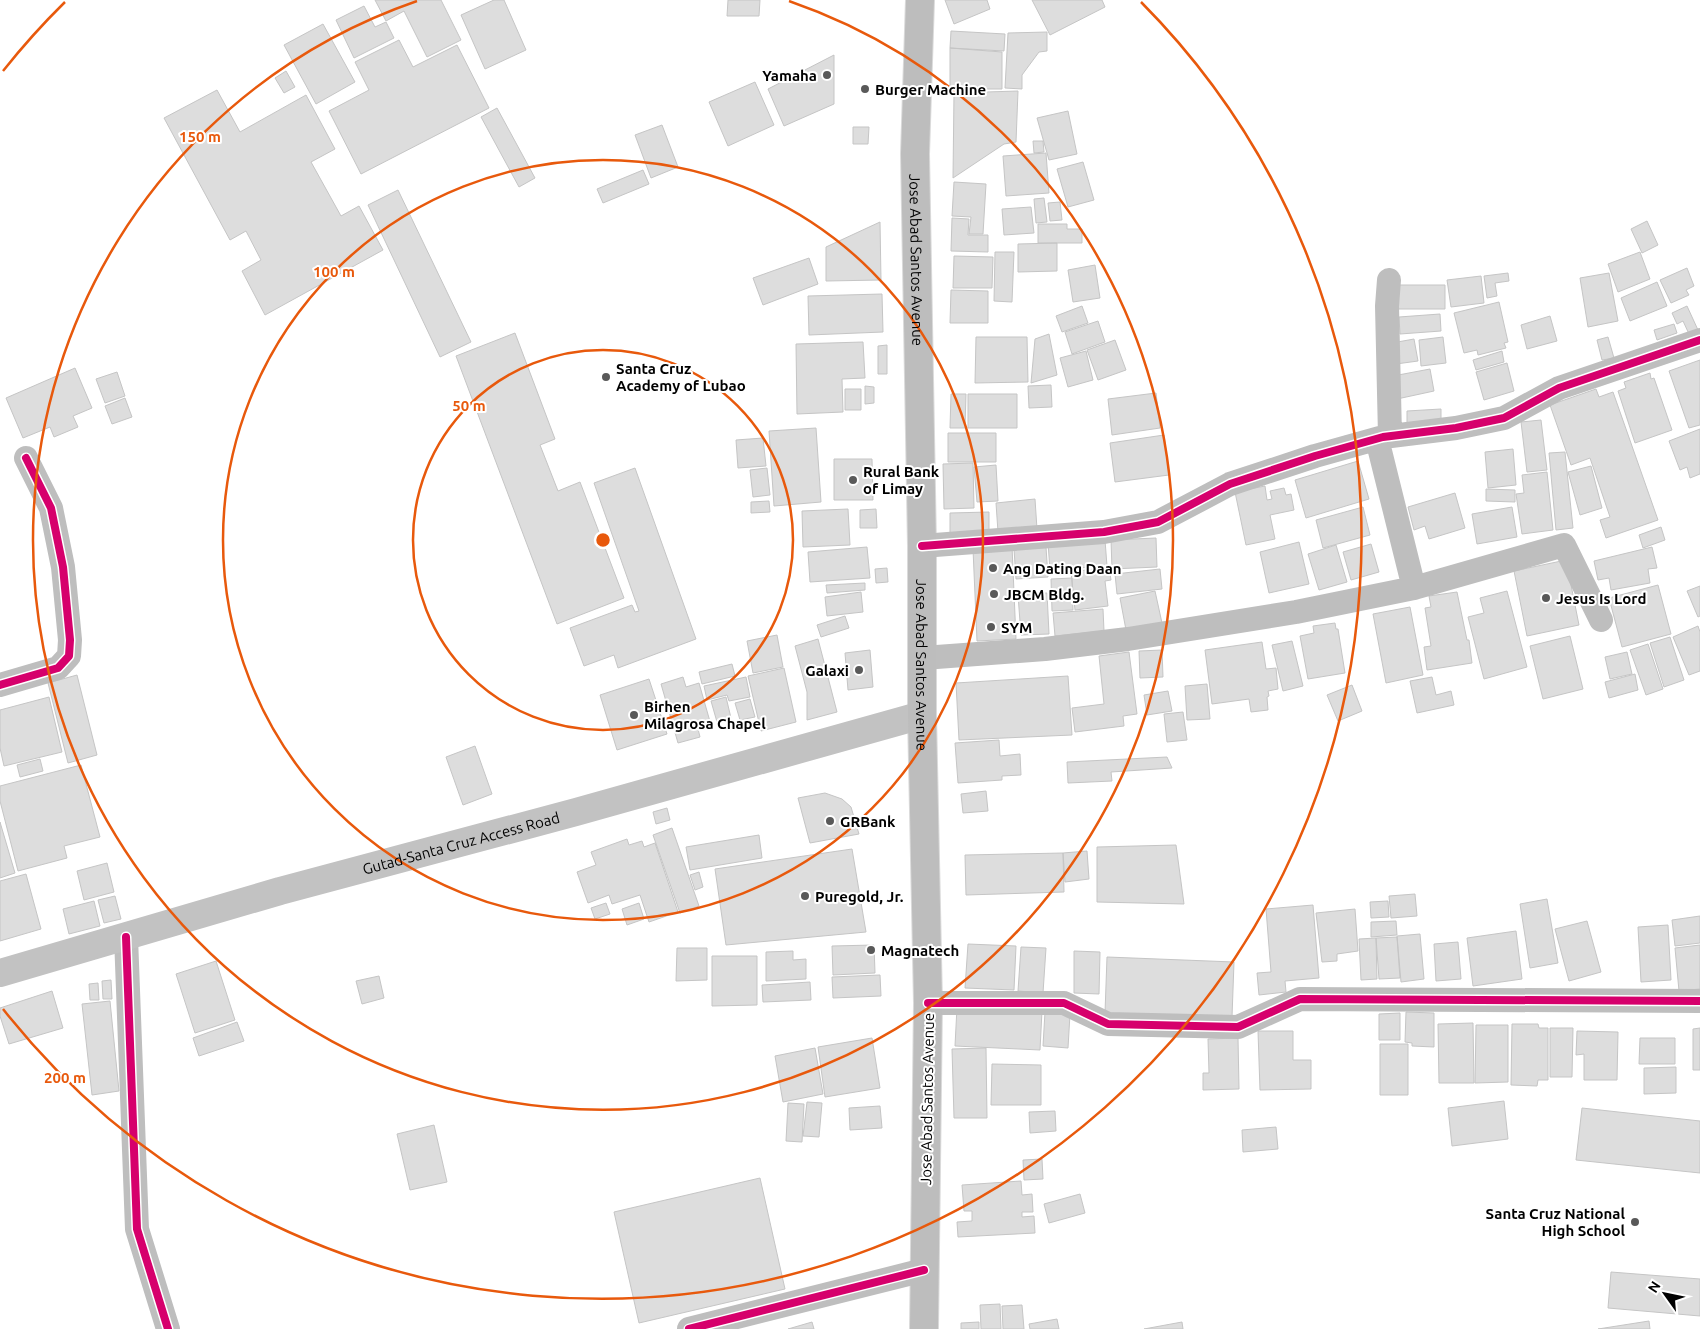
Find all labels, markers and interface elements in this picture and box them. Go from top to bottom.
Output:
place label: Yamaha [762,67,817,84]
marker: Yamaha [821,69,833,81]
place label: Burger Machine [875,81,986,98]
marker: Burger Machine [859,83,871,95]
text: 150 m [179,128,221,145]
street label: Jose Abad Santos Avenue [907,174,927,346]
text: 100 m [313,263,355,280]
place label: Santa Cruz Academy of Lubao [616,360,746,394]
marker: Santa Cruz Academy of Lubao [600,371,612,383]
text: 50 m [452,397,486,414]
place label: Rural Bank of Limay [863,463,940,497]
marker: Rural Bank of Limay [847,474,859,486]
centre of rings [594,531,612,549]
place label: Ang Dating Daan [1003,560,1122,577]
marker: Ang Dating Daan [987,562,999,574]
street label: Jose Abad Santos Avenue [914,579,931,751]
place label: JBCM Bldg. [1004,586,1085,603]
marker: JBCM Bldg. [988,588,1000,600]
place label: Jesus Is Lord [1556,590,1646,607]
marker: Jesus Is Lord [1540,592,1552,604]
place label: SYM [1001,619,1032,636]
marker: SYM [985,621,997,633]
place label: Galaxi [805,662,849,679]
marker: Galaxi [853,664,865,676]
place label: Birhen Milagrosa Chapel [644,698,766,732]
marker: Birhen Milagrosa Chapel [628,709,640,721]
street label: Gutad-Santa Cruz Access Road [361,808,561,877]
place label: GRBank [840,813,896,830]
marker: GRBank [824,815,836,827]
place label: Puregold, Jr. [815,888,904,905]
marker: Puregold, Jr. [799,890,811,902]
place label: Magnatech [881,942,959,959]
marker: Magnatech [865,944,877,956]
street label: Jose Abad Santos Avenue [917,1013,937,1185]
text: 200 m [44,1069,86,1086]
place label: Santa Cruz National High School [1486,1205,1625,1239]
marker: Santa Cruz National High School [1629,1216,1641,1228]
north arrow [1640,1269,1690,1319]
text: N [1645,1278,1664,1296]

